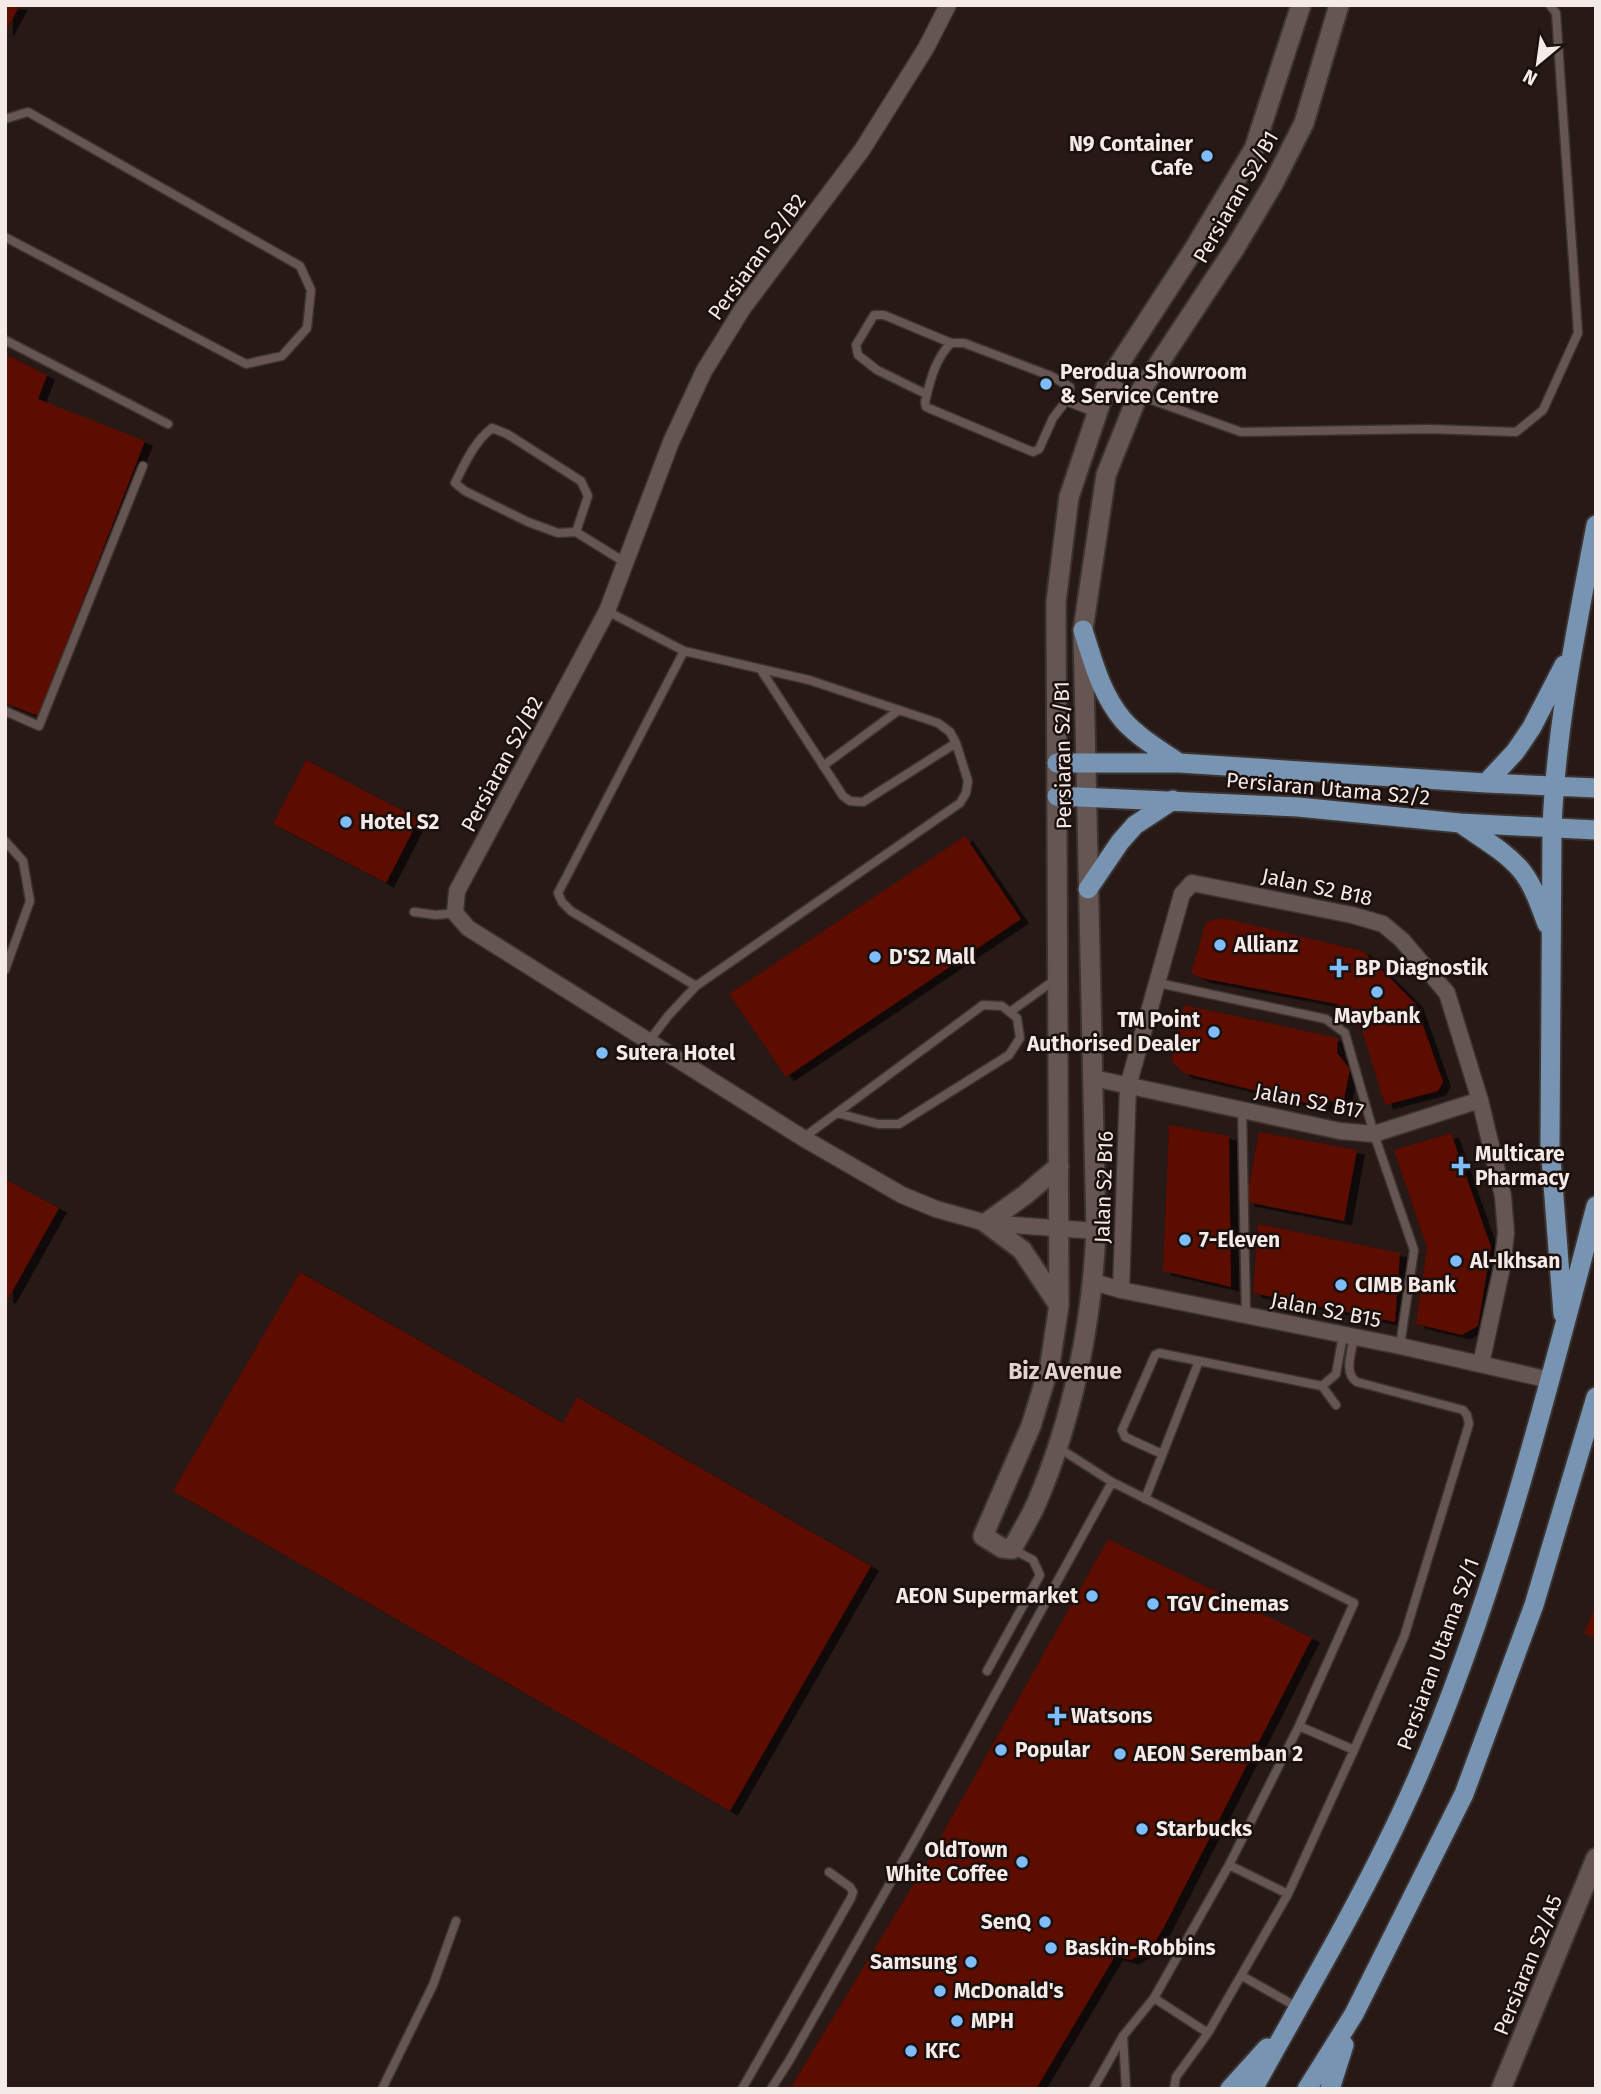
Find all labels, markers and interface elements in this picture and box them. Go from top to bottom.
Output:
north arrow [1503,28,1573,98]
text: N [1519,64,1541,91]
street label: Persiaran S2/B1 [1188,126,1284,268]
place label: N9 Container Cafe [1069,131,1194,181]
marker: N9 Container Cafe [1199,148,1215,164]
street label: Persiaran S2/B2 [702,189,812,325]
place label: Perodua Showroom & Service Centre [1060,359,1247,409]
marker: Perodua Showroom & Service Centre [1038,376,1054,392]
street label: Persiaran S2/B1 [1049,681,1077,829]
street label: Persiaran S2/B2 [455,692,549,836]
street label: Persiaran Utama S2/2 [1225,767,1431,811]
place label: Hotel S2 [360,809,440,835]
marker: Hotel S2 [338,814,354,830]
street label: Jalan S2 B18 [1259,863,1375,911]
place label: Allianz [1233,932,1298,958]
marker: Allianz [1212,937,1228,953]
place label: D'S2 Mall [889,944,976,970]
marker: D'S2 Mall [867,949,883,965]
place label: BP Diagnostik [1355,955,1489,981]
marker: BP Diagnostik [1329,958,1349,978]
marker: Maybank [1369,984,1385,1000]
place label: Maybank [1334,1003,1420,1029]
place label: TM Point Authorised Dealer [1026,1007,1201,1057]
marker: TM Point Authorised Dealer [1206,1024,1222,1040]
place label: Sutera Hotel [616,1040,736,1066]
marker: Sutera Hotel [594,1045,610,1061]
street label: Jalan S2 B17 [1252,1078,1366,1124]
street label: Jalan S2 B16 [1089,1130,1119,1244]
place label: Multicare Pharmacy [1475,1141,1570,1191]
marker: Multicare Pharmacy [1453,1158,1469,1174]
place label: 7-Eleven [1199,1227,1280,1253]
marker: 7-Eleven [1177,1232,1193,1248]
place label: Al-Ikhsan [1469,1248,1560,1274]
marker: Al-Ikhsan [1448,1253,1464,1269]
place label: CIMB Bank [1355,1272,1456,1298]
marker: CIMB Bank [1333,1277,1349,1293]
street label: Jalan S2 B15 [1269,1287,1383,1333]
district label: Biz Avenue [1008,1357,1122,1385]
street label: Persiaran Utama S2/1 [1391,1554,1485,1754]
place label: AEON Supermarket [895,1583,1079,1609]
marker: AEON Supermarket [1084,1588,1100,1604]
place label: TGV Cinemas [1167,1591,1289,1617]
marker: TGV Cinemas [1145,1596,1161,1612]
place label: Watsons [1071,1703,1152,1729]
marker: Watsons [1049,1708,1065,1724]
place label: Popular [1015,1737,1090,1763]
place label: AEON Seremban 2 [1133,1741,1303,1767]
marker: Popular [993,1742,1009,1758]
marker: AEON Seremban 2 [1112,1746,1128,1762]
place label: Starbucks [1156,1816,1252,1842]
marker: Starbucks [1134,1821,1150,1837]
place label: OldTown White Coffee [886,1837,1008,1887]
marker: OldTown White Coffee [1014,1854,1030,1870]
street label: Persiaran S2/A5 [1488,1891,1568,2039]
place label: SenQ [981,1909,1032,1935]
marker: SenQ [1037,1914,1053,1930]
place label: Baskin-Robbins [1065,1935,1216,1961]
marker: Baskin-Robbins [1043,1940,1059,1956]
place label: Samsung [870,1949,957,1975]
marker: Samsung [963,1954,979,1970]
place label: McDonald's [954,1978,1064,2004]
marker: McDonald's [932,1983,948,1999]
place label: MPH [971,2008,1014,2034]
marker: MPH [949,2013,965,2029]
place label: KFC [925,2038,960,2064]
marker: KFC [903,2043,919,2059]

